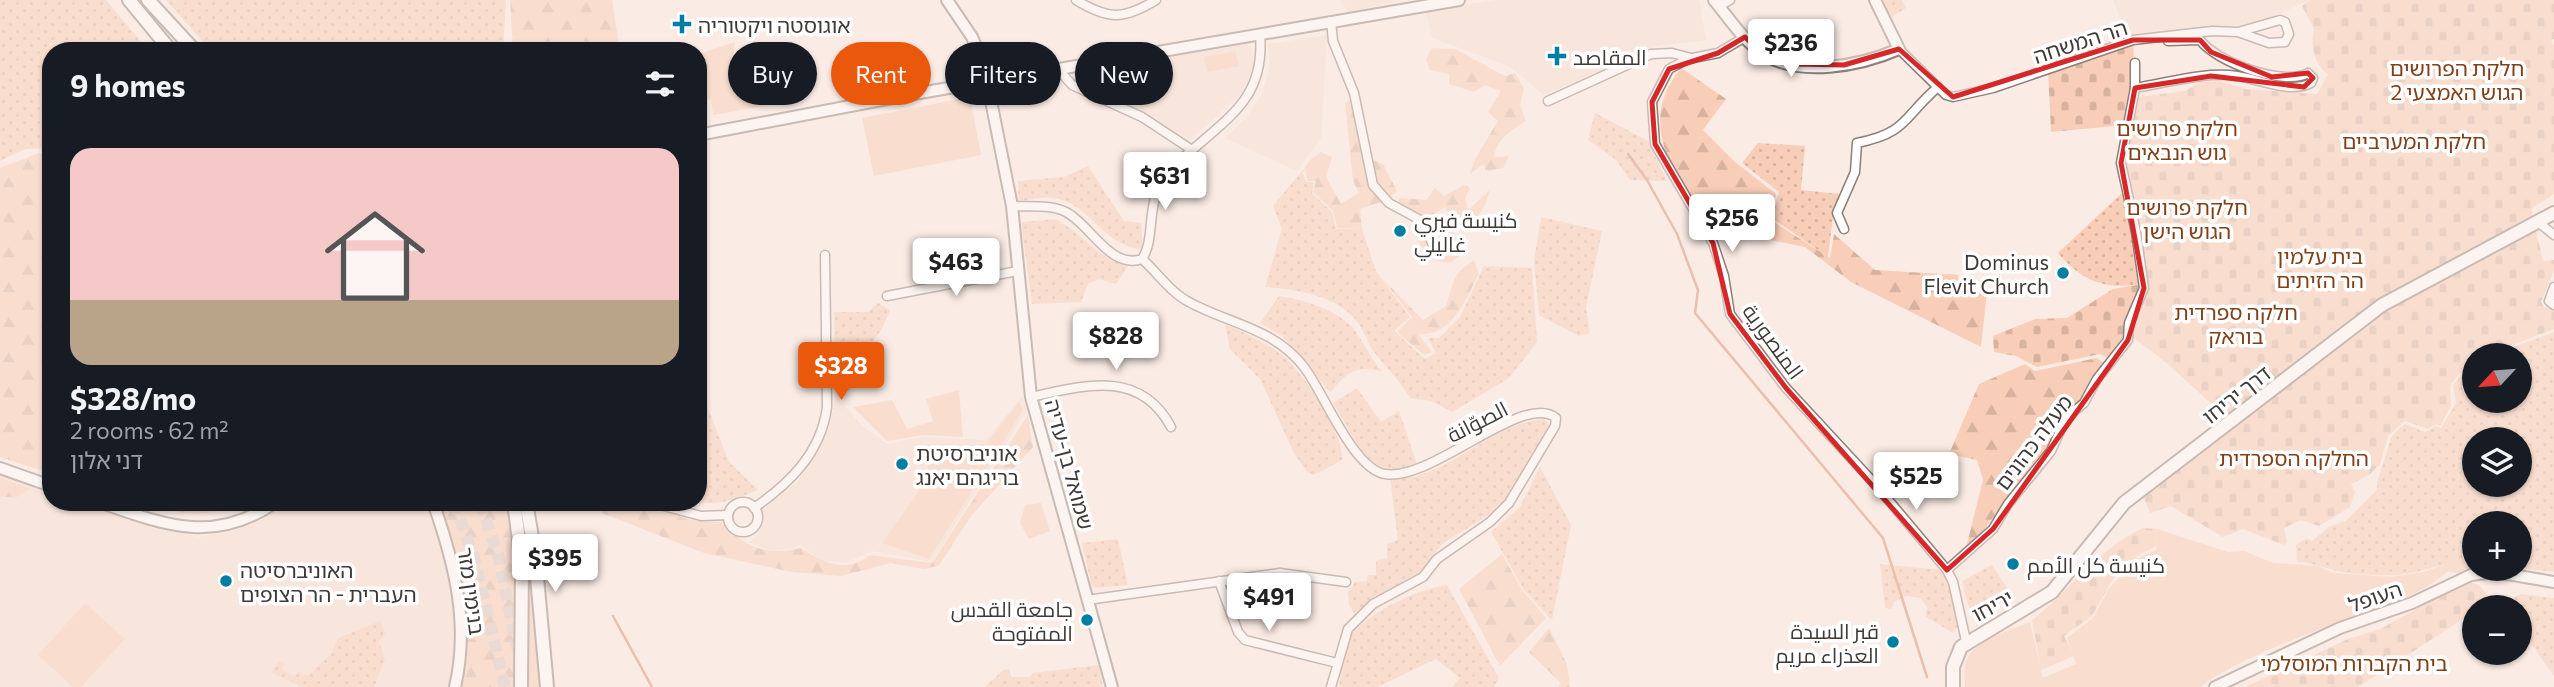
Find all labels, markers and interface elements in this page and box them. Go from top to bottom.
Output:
place label: אוגוסטה ויקטוריה [698,12,851,37]
marker: אוגוסטה ויקטוריה [672,14,692,34]
street label: הר המשחה [2030,14,2130,68]
pin: $236 [1750,20,1832,79]
text: $236 [1764,28,1818,56]
chip: Buy [728,42,817,105]
chip: Rent [831,42,931,105]
chip: Filters [945,42,1061,105]
chip: New [1075,42,1173,105]
place label: المقاصد [1573,44,1647,69]
marker: المقاصد [1547,46,1567,66]
park label: חלקת הפרושים הגוש האמצעי 2 [2390,55,2524,104]
icon: filters [641,65,679,103]
text: 9 homes [70,66,185,103]
park label: חלקת פרושים גוש הנבאים [2116,115,2238,164]
park label: חלקת המערביים [2342,128,2486,153]
pin: $631 [1124,152,1206,212]
text: $631 [1139,161,1191,189]
icon: home [312,193,438,319]
pin: $256 [1691,194,1773,254]
park label: חלקת פרושים הגוש הישן [2126,194,2248,243]
text: $256 [1705,203,1759,231]
place label: كنيسة فيري غاليلي [1414,207,1518,261]
marker: كنيسة فيري غاليلي [1392,223,1408,239]
pin: $463 [915,238,997,298]
park label: בית עלמין הר הזיתים [2276,243,2364,292]
text: $463 [929,247,983,275]
place label: Dominus Flevit Church [1923,249,2049,298]
marker: Dominus Flevit Church [2055,265,2071,281]
street label: المنصورية [1738,299,1810,384]
park label: חלקה ספרדית בוראק [2174,299,2298,348]
pin: $828 [1075,312,1157,372]
text: $828 [1089,321,1143,349]
pin: $328 [800,342,882,402]
north arrow [2462,343,2532,413]
map controls [2462,343,2532,665]
text: $328 [814,351,868,379]
street label: דרך יריחו [2197,360,2275,428]
text: $328/mo [70,379,196,416]
street label: מעלה כהונים [1989,389,2077,494]
street label: الصوّانة [1442,395,1512,448]
street label: שמואל בן-עדיה [1041,396,1099,532]
text: 2 rooms · 62 m² [70,416,229,444]
button: layers [2462,427,2532,497]
place label: אוניברסיטת בריגהם יאנג [916,440,1019,489]
park label: החלקה הספרדית [2219,445,2369,470]
text: דני אלון [70,446,143,474]
pin: $525 [1875,452,1957,512]
marker: אוניברסיטת בריגהם יאנג [894,456,910,472]
text: $525 [1889,461,1943,489]
button: + [2462,511,2532,581]
pin: $395 [514,534,596,594]
text: $395 [528,543,582,571]
street label: בנימין מזר [453,545,491,637]
place label: كنيسة كل الأمم [2027,552,2165,580]
marker: كنيسة كل الأمم [2005,556,2021,572]
place label: האוניברסיטה העברית - הר הצופים [240,557,417,606]
marker: האוניברסיטה העברית - הר הצופים [218,573,234,589]
pin: $491 [1228,574,1310,633]
street label: העופל [2345,575,2405,617]
text: $491 [1243,582,1295,610]
street label: יריחו [1967,584,2017,626]
button: − [2462,595,2532,665]
place label: جامعة القدس المفتوحة [951,596,1073,646]
marker: جامعة القدس المفتوحة [1079,612,1095,628]
place label: قبر السيدة العذراء مريم [1775,618,1879,670]
marker: قبر السيدة العذراء مريم [1885,634,1901,650]
park label: בית הקברות המוסלמי [2260,650,2448,675]

